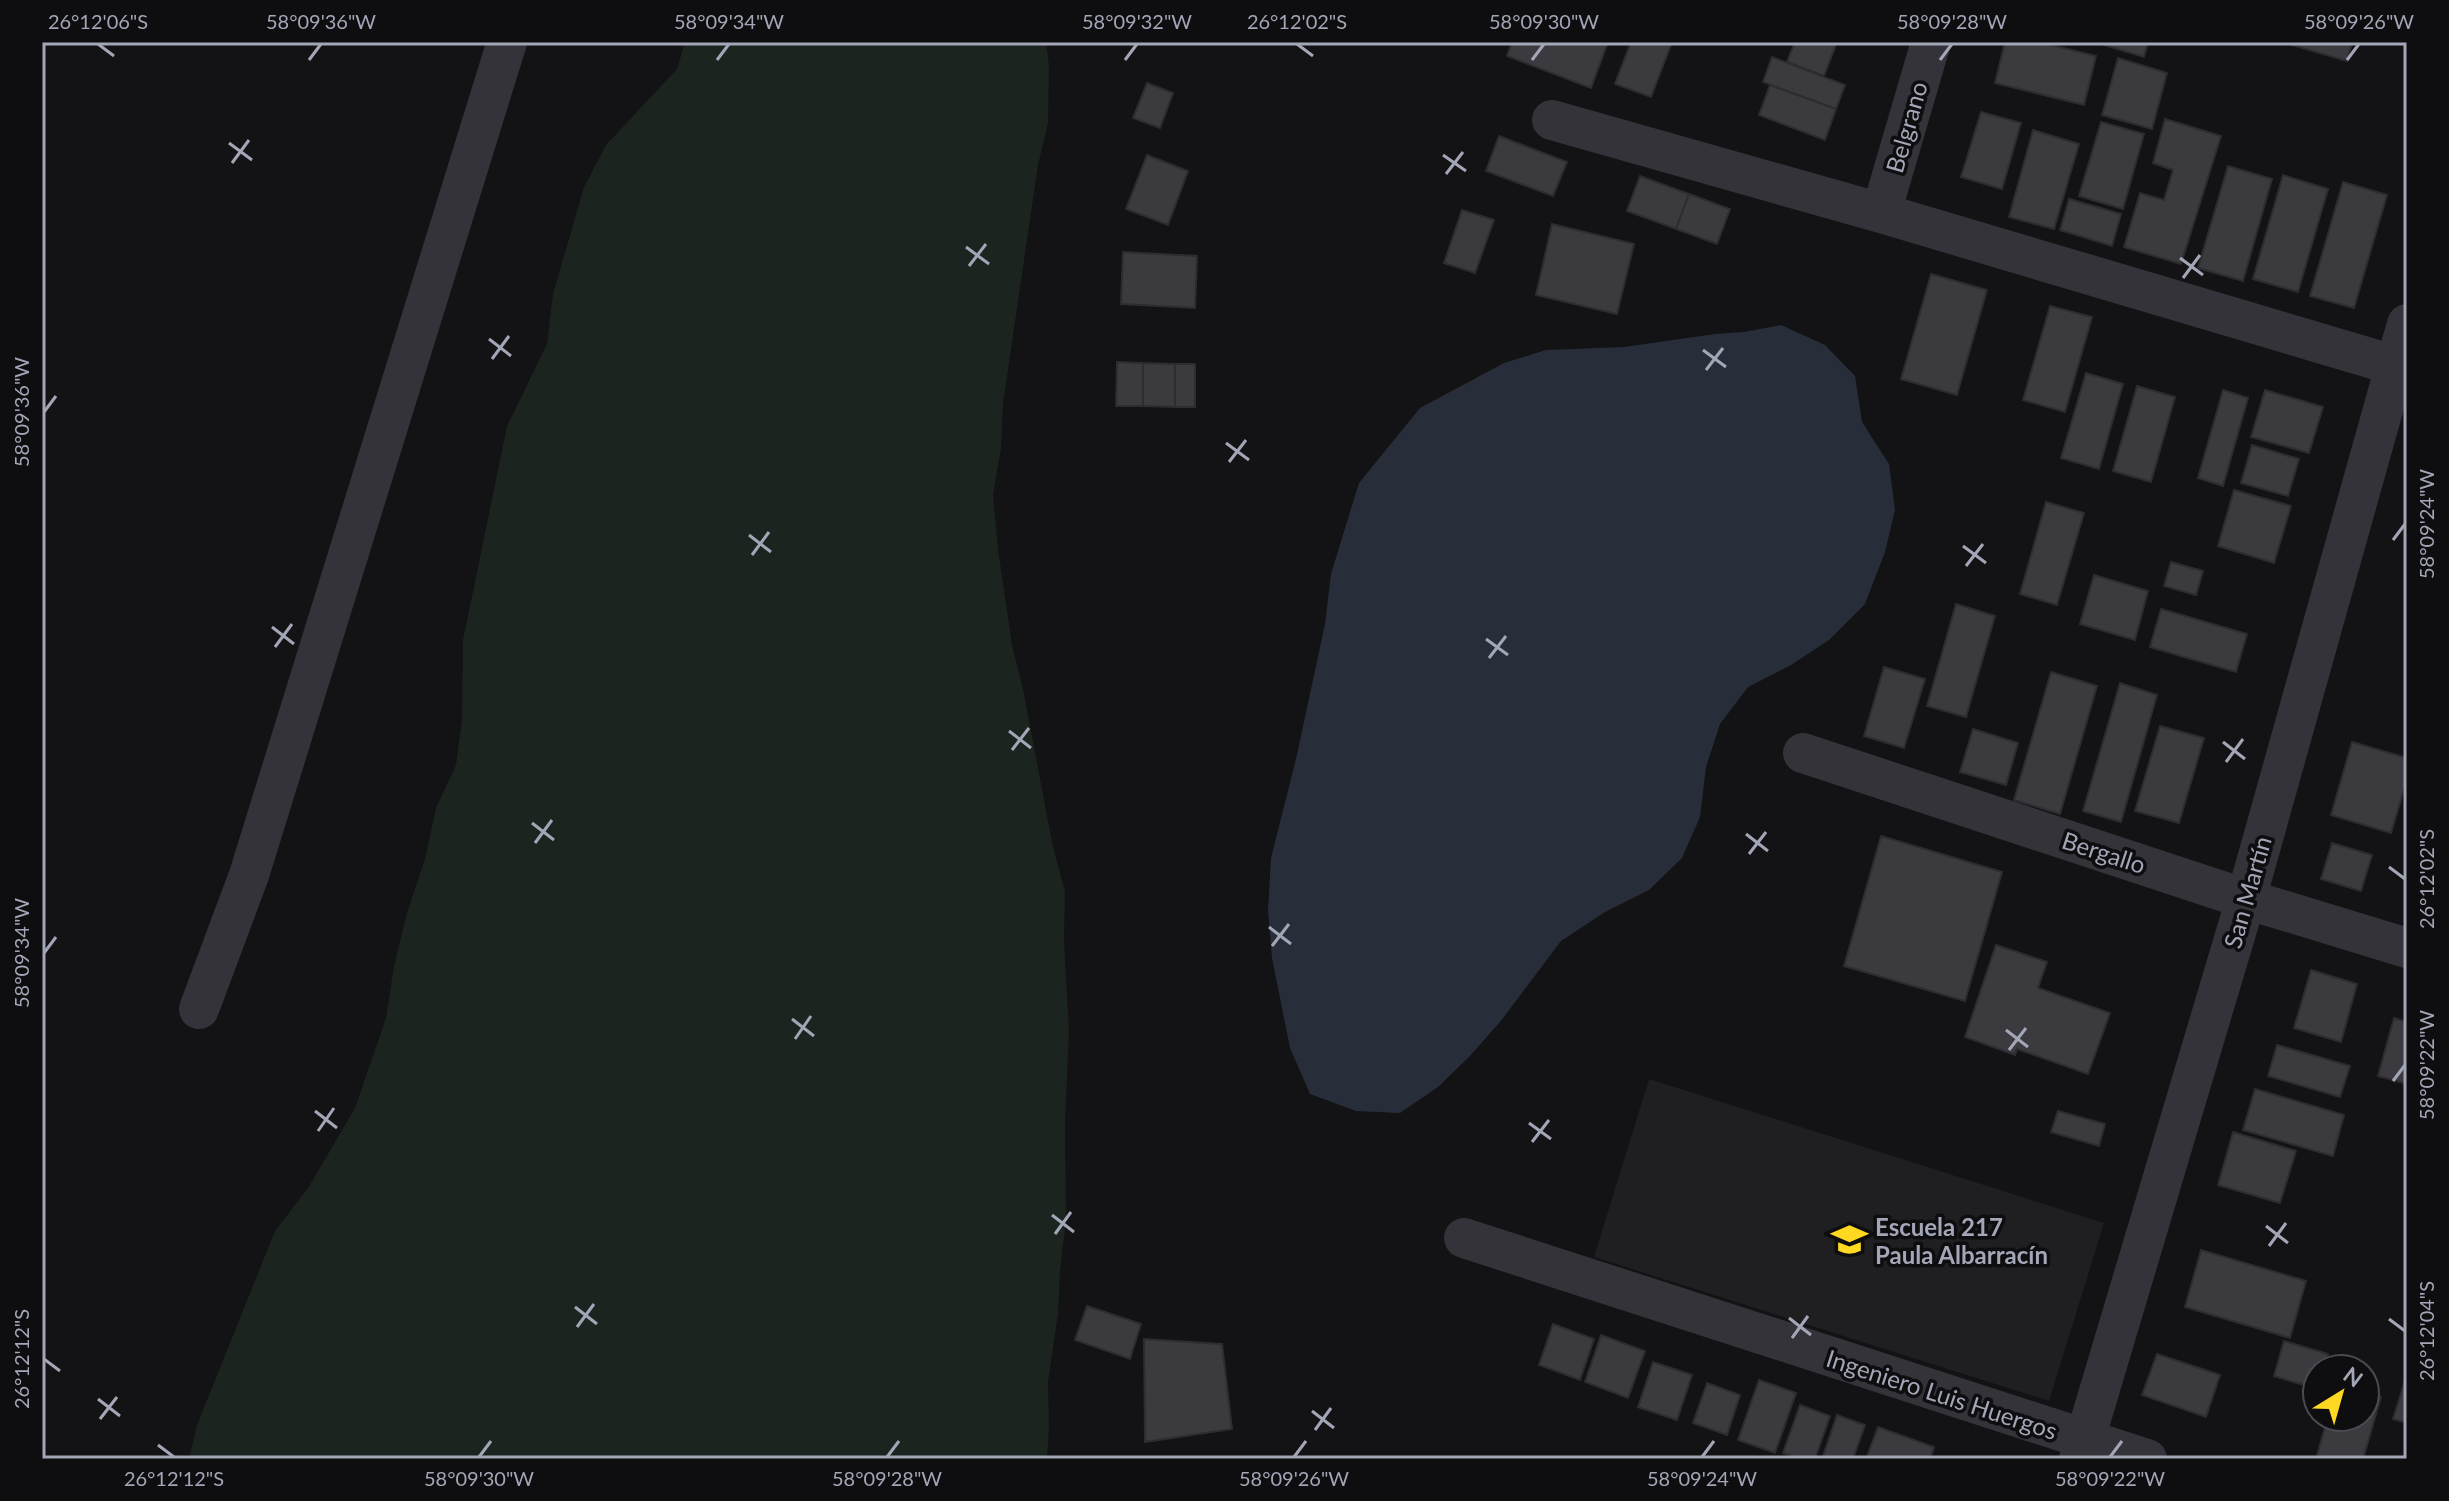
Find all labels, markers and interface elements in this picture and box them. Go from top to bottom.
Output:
text: 26°12'06"S [48,9,148,33]
text: 58°09'36"W [266,9,376,33]
text: 58°09'34"W [674,9,784,33]
text: 58°09'32"W [1082,9,1192,33]
text: 26°12'02"S [1247,9,1347,33]
text: 58°09'30"W [1489,9,1599,33]
text: 58°09'28"W [1897,9,2007,33]
text: 58°09'26"W [2304,9,2414,33]
street label: Belgrano [1879,78,1933,176]
text: 58°09'36"W [9,357,33,467]
text: 58°09'24"W [2414,469,2438,579]
street label: Bergallo [2059,825,2149,879]
text: 26°12'02"S [2414,829,2438,929]
street label: San Martín [2217,833,2277,951]
text: 58°09'34"W [9,898,33,1008]
text: 58°09'22"W [2414,1010,2438,1120]
place label: Escuela 217 Paula Albarracín [1875,1212,2048,1269]
school or university icon: Escuela 217 Paula Albarracín [1830,1221,1868,1259]
text: 26°12'04"S [2414,1281,2438,1381]
text: 26°12'12"S [9,1309,33,1409]
street label: Ingeniero Luis Huergos [1823,1343,2061,1445]
north arrow [2301,1353,2381,1433]
text: N [2338,1361,2368,1393]
text: 26°12'12"S [124,1466,224,1490]
text: 58°09'30"W [424,1466,534,1490]
text: 58°09'28"W [832,1466,942,1490]
text: 58°09'26"W [1239,1466,1349,1490]
text: 58°09'24"W [1647,1466,1757,1490]
text: 58°09'22"W [2055,1466,2165,1490]

